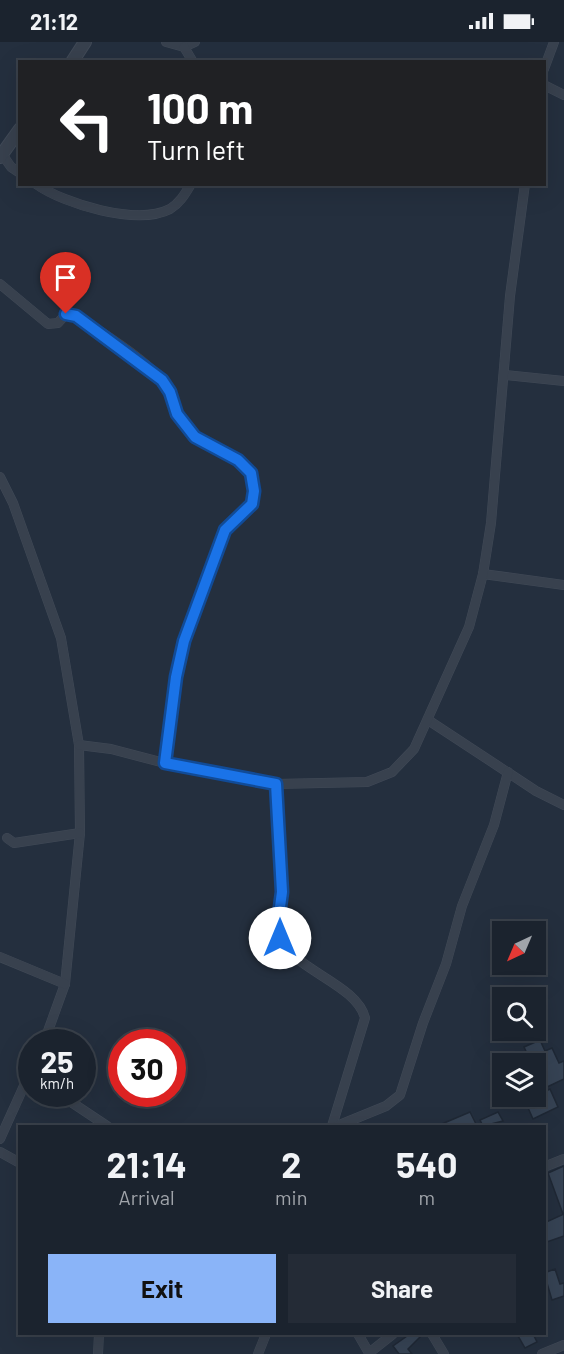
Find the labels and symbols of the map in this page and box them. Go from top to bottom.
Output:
pin [40,252,91,314]
position arrow [248,906,312,970]
north arrow [492,921,546,975]
speed limit sign: 30 [108,1029,186,1107]

